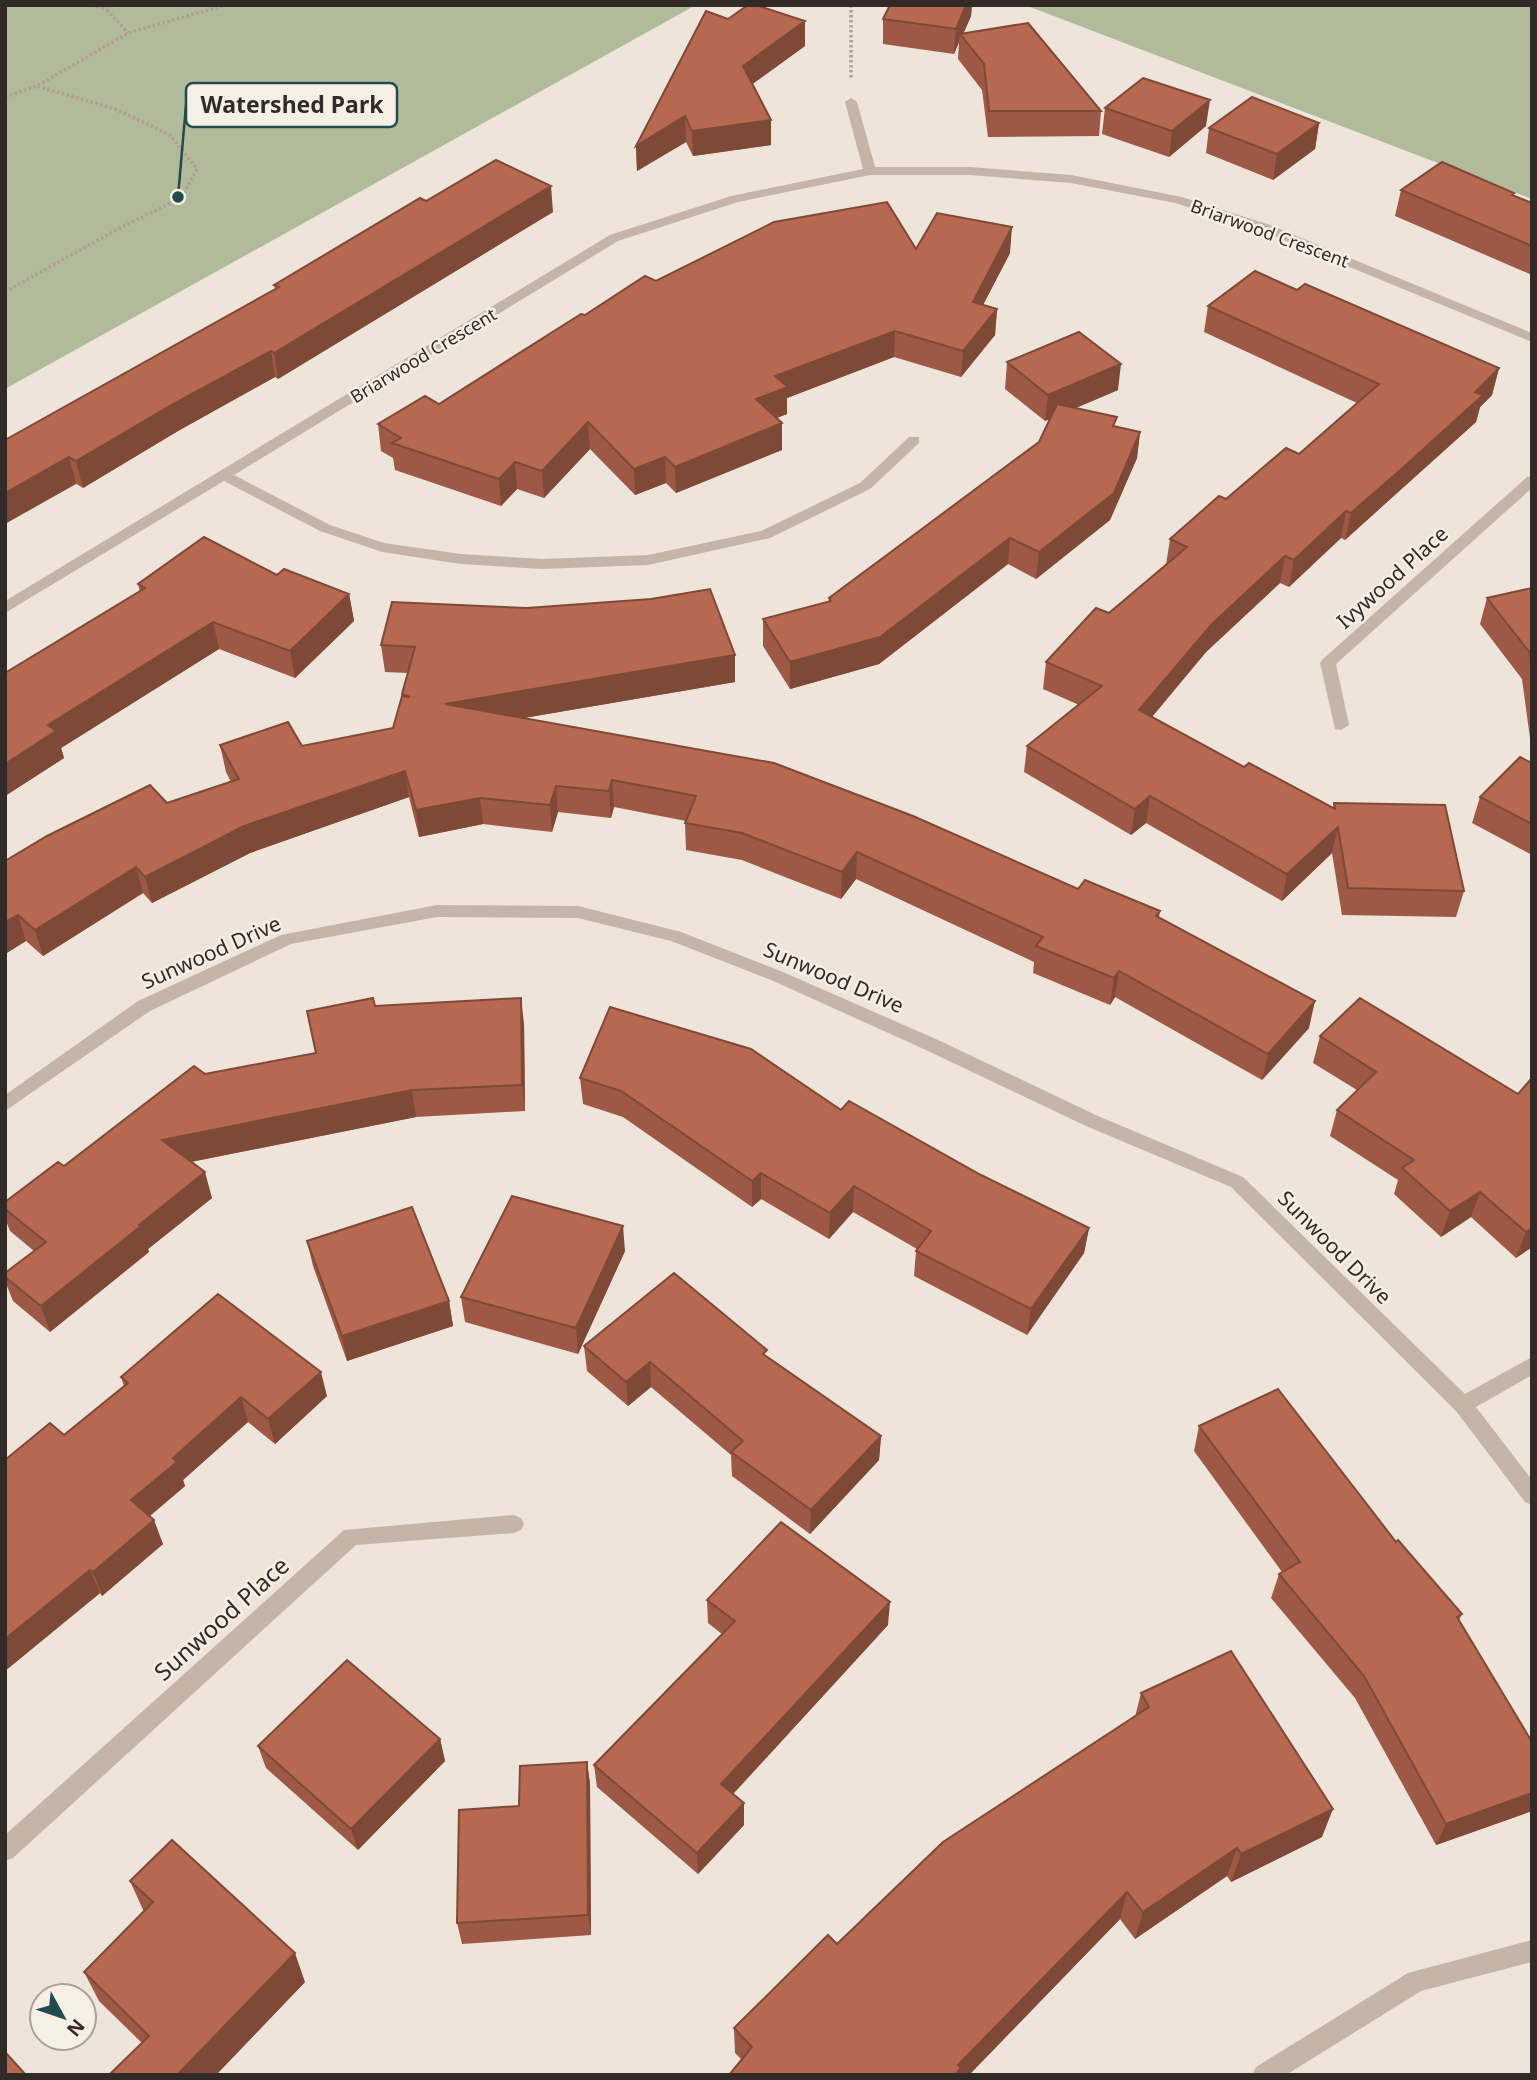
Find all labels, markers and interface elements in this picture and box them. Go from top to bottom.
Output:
callout: Watershed Park [186,83,397,127]
text: Watershed Park [201,88,384,120]
street label: Briarwood Crescent [1188,193,1353,273]
street label: Briarwood Crescent [345,302,501,408]
street label: Ivywood Place [1330,520,1454,634]
street label: Sunwood Drive [137,909,285,995]
street label: Sunwood Drive [760,935,908,1019]
street label: Sunwood Drive [1272,1184,1398,1310]
street label: Sunwood Place [146,1549,296,1687]
north arrow [28,1982,98,2052]
text: N [61,2014,91,2042]

